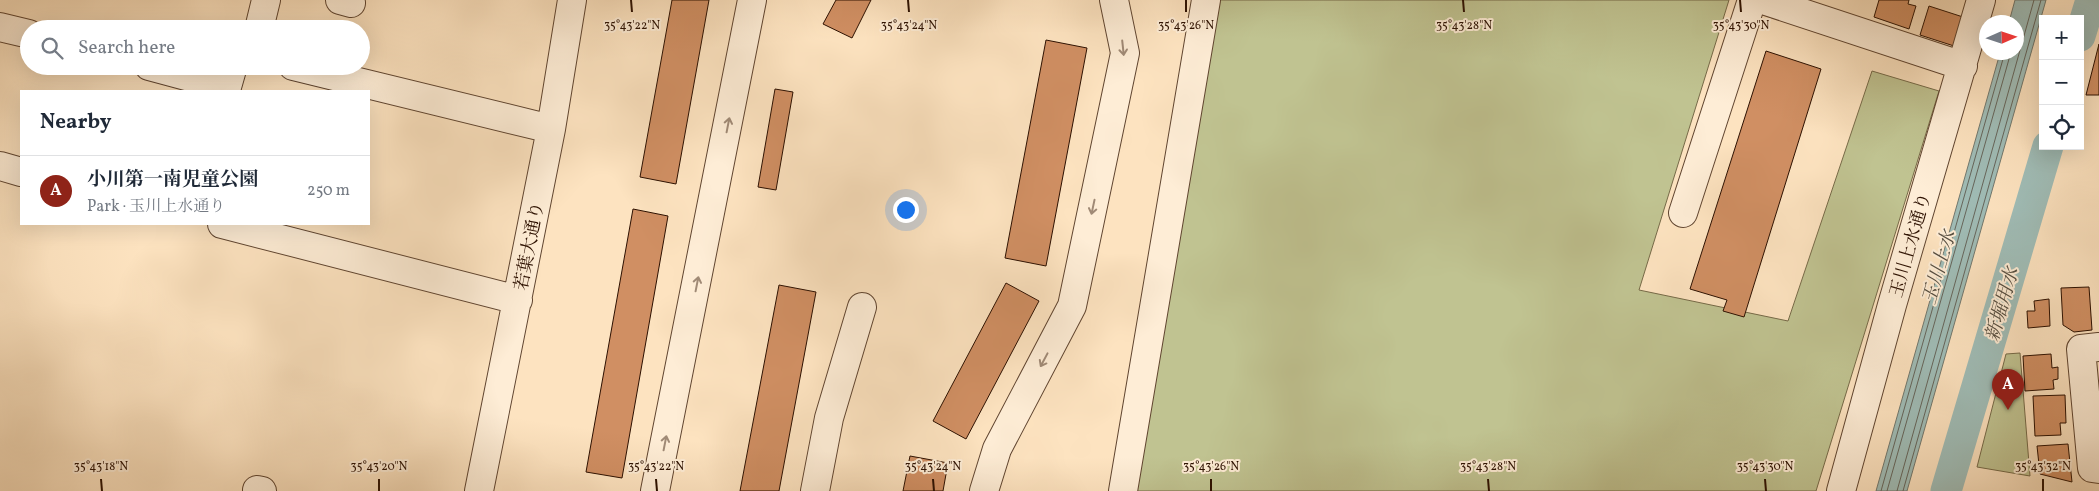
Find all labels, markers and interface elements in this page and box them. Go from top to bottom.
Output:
north arrow [1979,15,2024,60]
map controls [2039,15,2084,150]
button: + [2039,15,2084,60]
text: 35°43'22"N [604,18,660,34]
text: 35°43'24"N [881,18,937,34]
text: 35°43'26"N [1158,18,1214,34]
text: 35°43'28"N [1436,18,1492,34]
text: 35°43'30"N [1713,18,1769,34]
search box [20,20,370,75]
icon: search [38,34,66,62]
text: Search here [78,35,175,61]
one-way arrow [1118,39,1128,55]
button: − [2039,60,2084,105]
button: locate [2039,105,2084,150]
text: Nearby [40,108,111,137]
one-way arrow [724,117,734,133]
text: 小川第一南児童公園 [87,167,258,193]
text: A [50,180,62,202]
text: 250 m [307,180,350,202]
street label: 玉川上水通り [1885,190,1938,301]
text: Park · 玉川上水通り [87,196,225,218]
your location [893,197,919,223]
one-way arrow [1088,199,1097,215]
street label: 若葉大通り [510,200,551,293]
water label: 玉川上水 [1917,226,1963,308]
water label: 新堀用水 [1980,263,2026,345]
one-way arrow [693,276,702,292]
one-way arrow [1039,353,1049,368]
pin: A [1992,369,2024,410]
one-way arrow [661,436,670,452]
text: 35°43'18"N [74,459,128,475]
text: 35°43'20"N [351,459,408,475]
text: 35°43'22"N [628,459,684,475]
text: 35°43'24"N [905,459,961,475]
text: 35°43'26"N [1183,459,1239,475]
text: 35°43'28"N [1460,459,1516,475]
text: 35°43'30"N [1737,459,1793,475]
text: 35°43'32"N [2015,459,2071,475]

